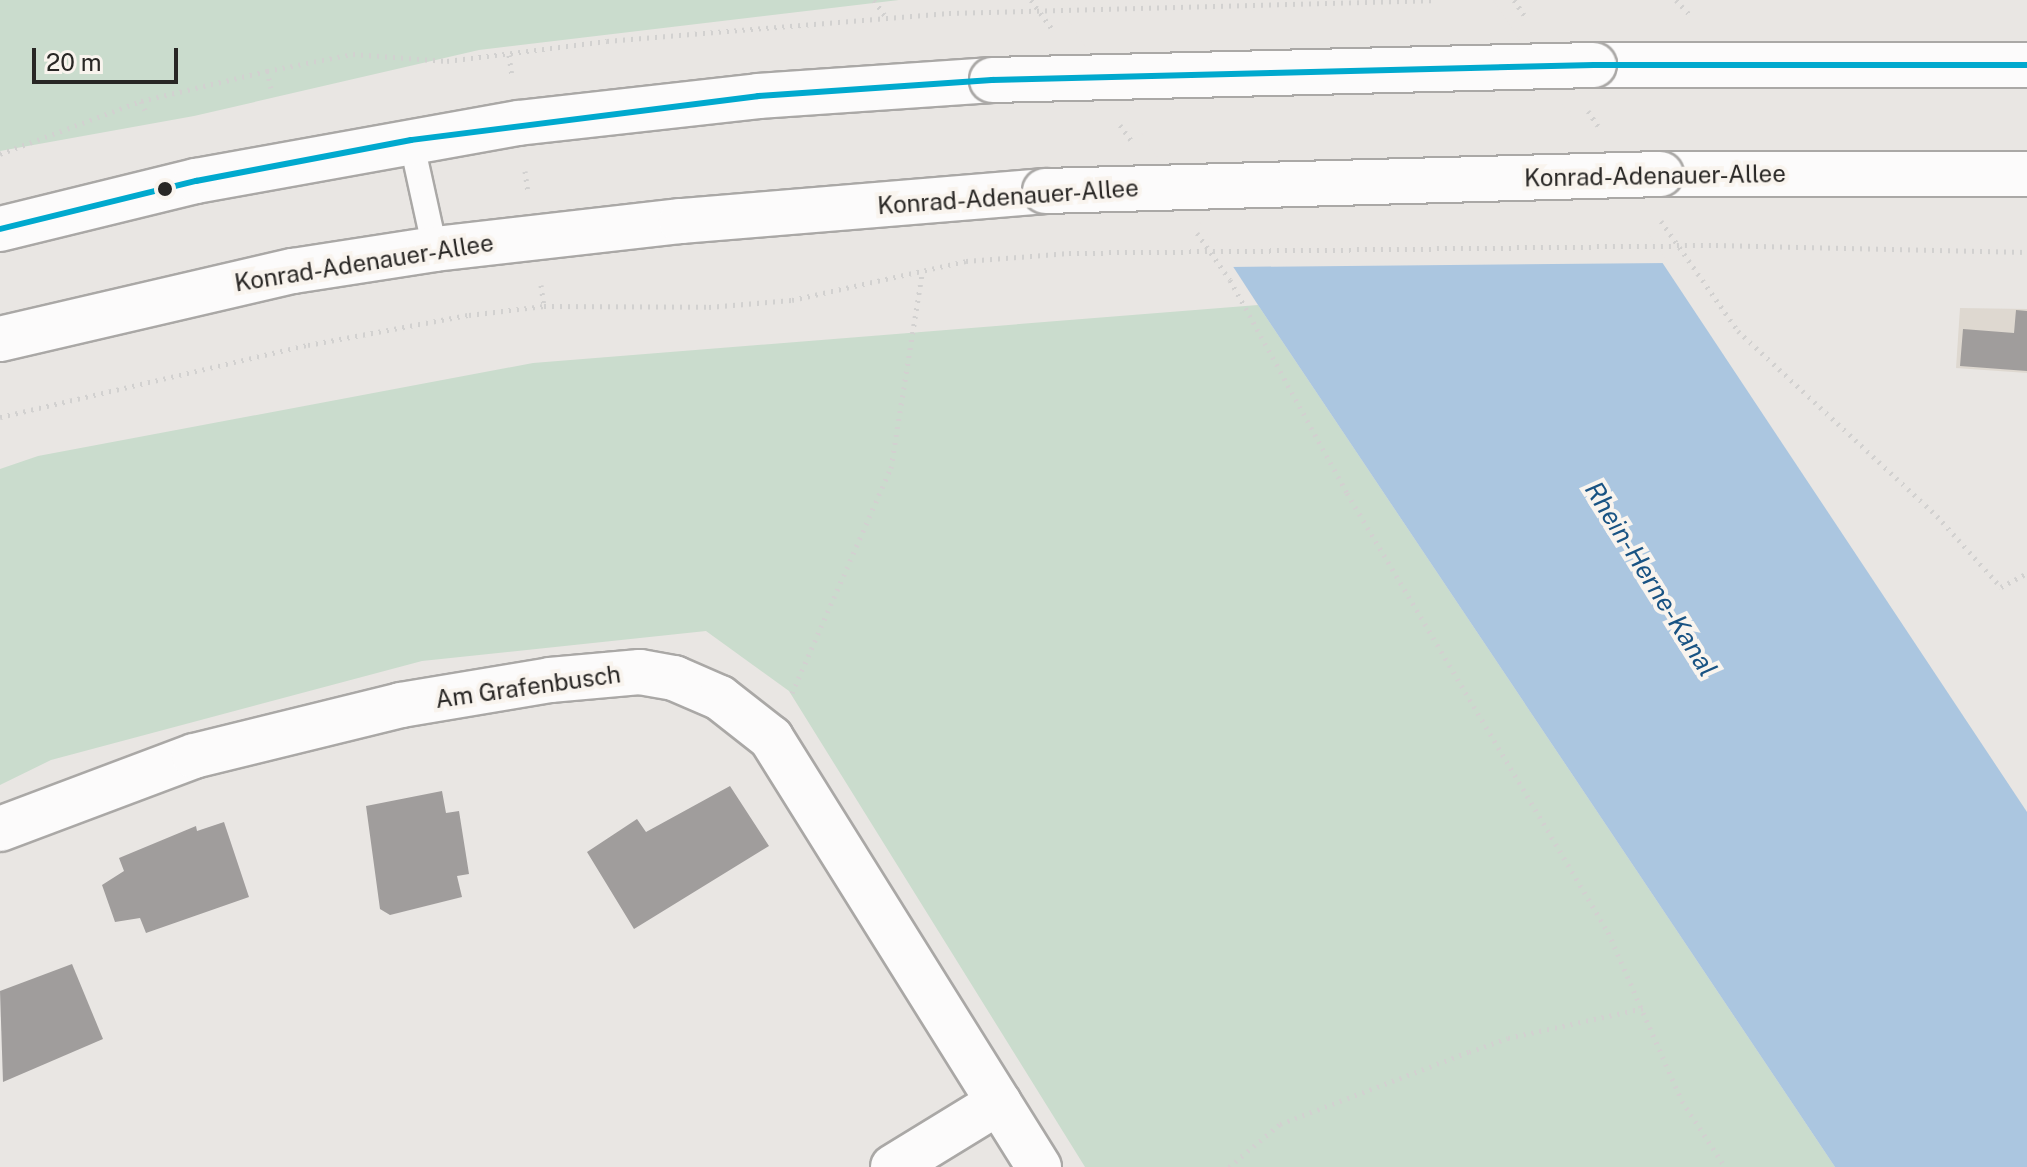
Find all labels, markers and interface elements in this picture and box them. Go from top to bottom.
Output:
scale bar [36,32,182,82]
text: 20 m [46,48,102,76]
street label: Konrad-Adenauer-Allee [1524,159,1786,193]
street label: Konrad-Adenauer-Allee [876,174,1140,220]
unlabelled marker [157,181,173,197]
street label: Konrad-Adenauer-Allee [232,228,496,298]
water label: Rhein-Herne-Kanal [1578,476,1724,682]
street label: Am Grafenbusch [433,660,623,714]

